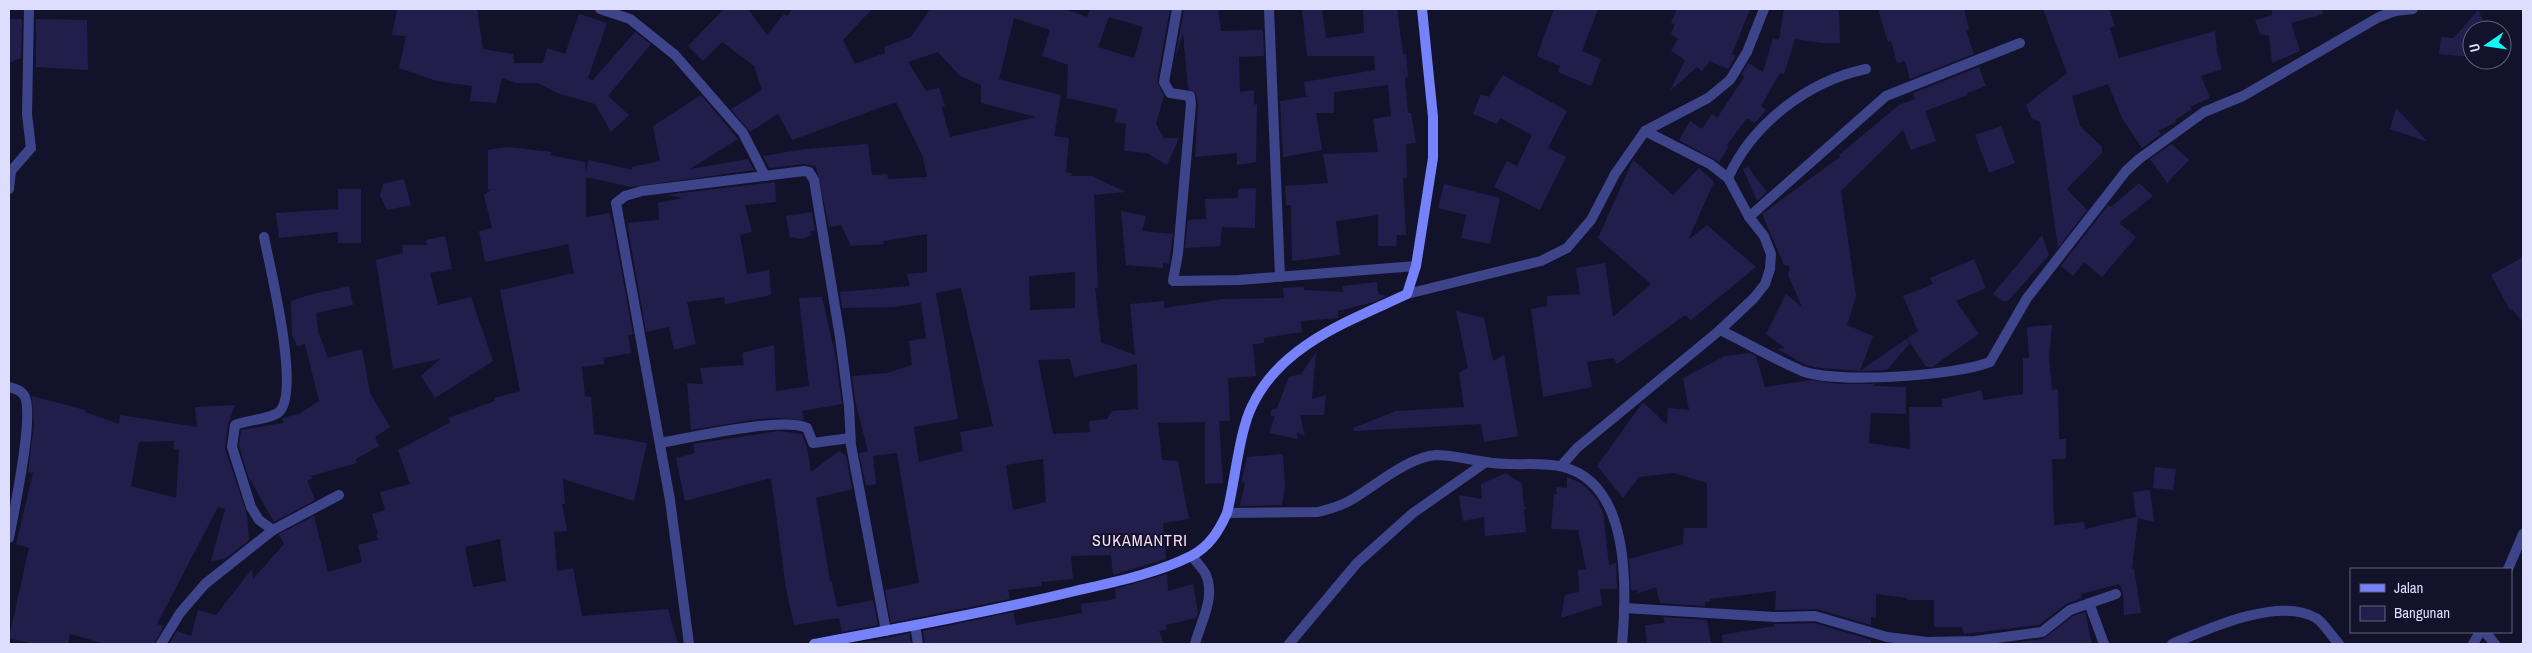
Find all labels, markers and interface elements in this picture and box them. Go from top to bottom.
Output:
north arrow [2462,20,2512,70]
text: U [2465,42,2484,54]
district label: SUKAMANTRI [1092,529,1188,551]
legend [2350,568,2512,633]
text: Jalan [2394,577,2423,598]
text: Bangunan [2394,602,2450,623]

